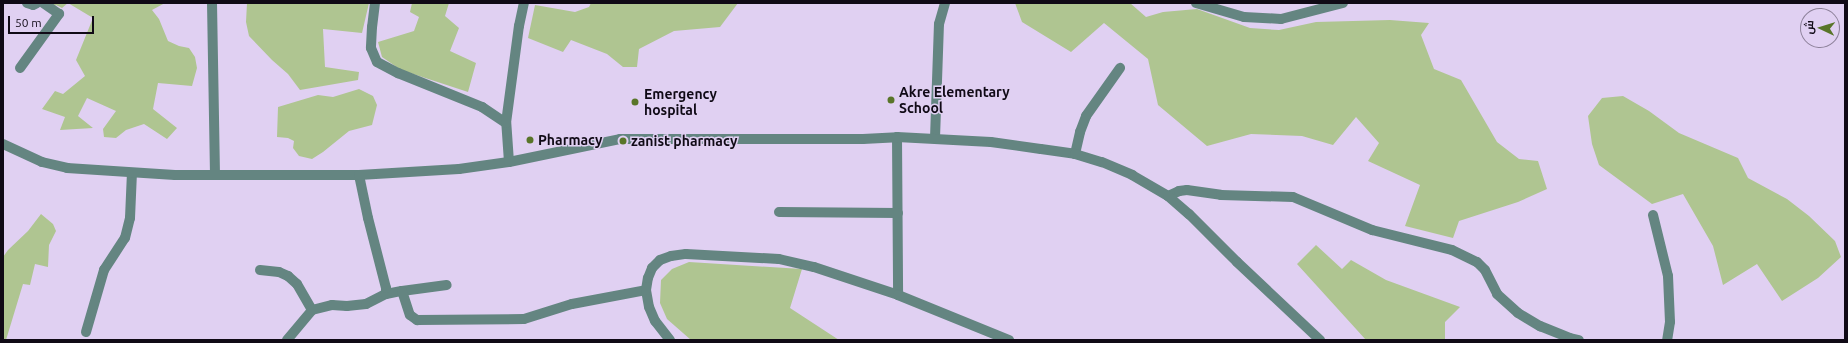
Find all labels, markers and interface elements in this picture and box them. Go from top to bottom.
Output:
scale bar [10,8,96,34]
north arrow [1800,8,1840,48]
text: 50 m [15,16,42,29]
text: ش [1803,20,1816,35]
place label: Akre Elementary School [899,84,1010,116]
place label: Emergency hospital [644,86,717,118]
marker: Akre Elementary School [886,95,896,105]
marker: Emergency hospital [629,96,641,108]
place label: Pharmacy [538,132,603,148]
place label: zanist pharmacy [631,133,737,149]
marker: Pharmacy [525,135,535,145]
marker: zanist pharmacy [618,136,628,146]

